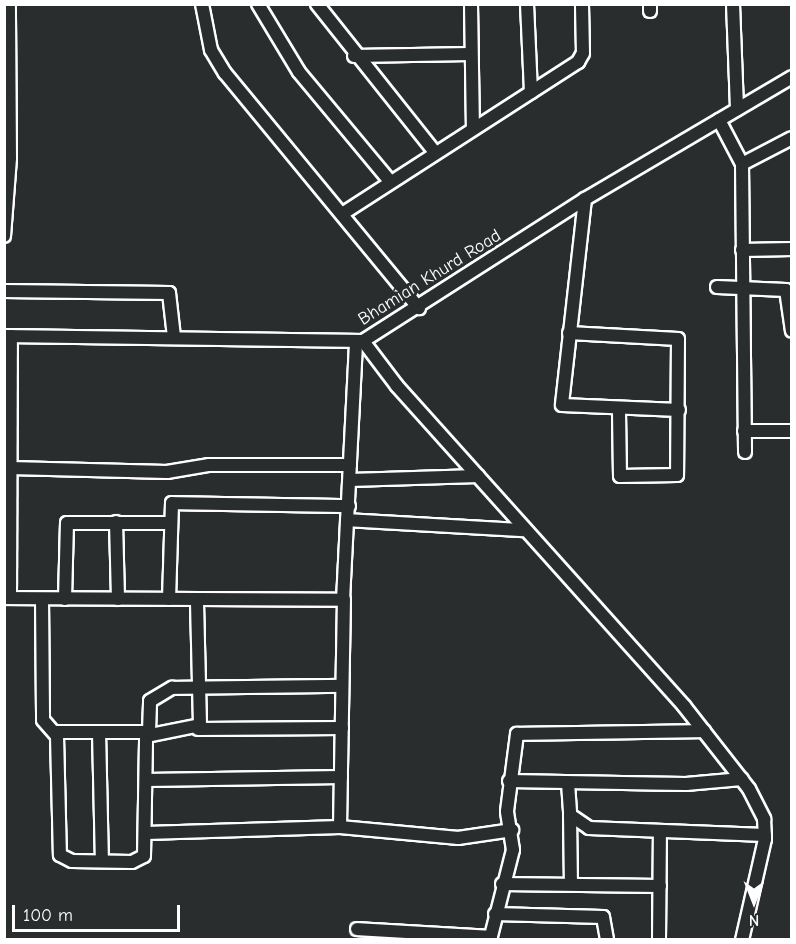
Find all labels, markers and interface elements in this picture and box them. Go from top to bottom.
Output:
street label: Bhamian Khurd Road [355,225,505,331]
north arrow [724,872,784,932]
scale bar [15,893,183,931]
text: 100 m [23,905,73,926]
text: N [749,911,759,929]

